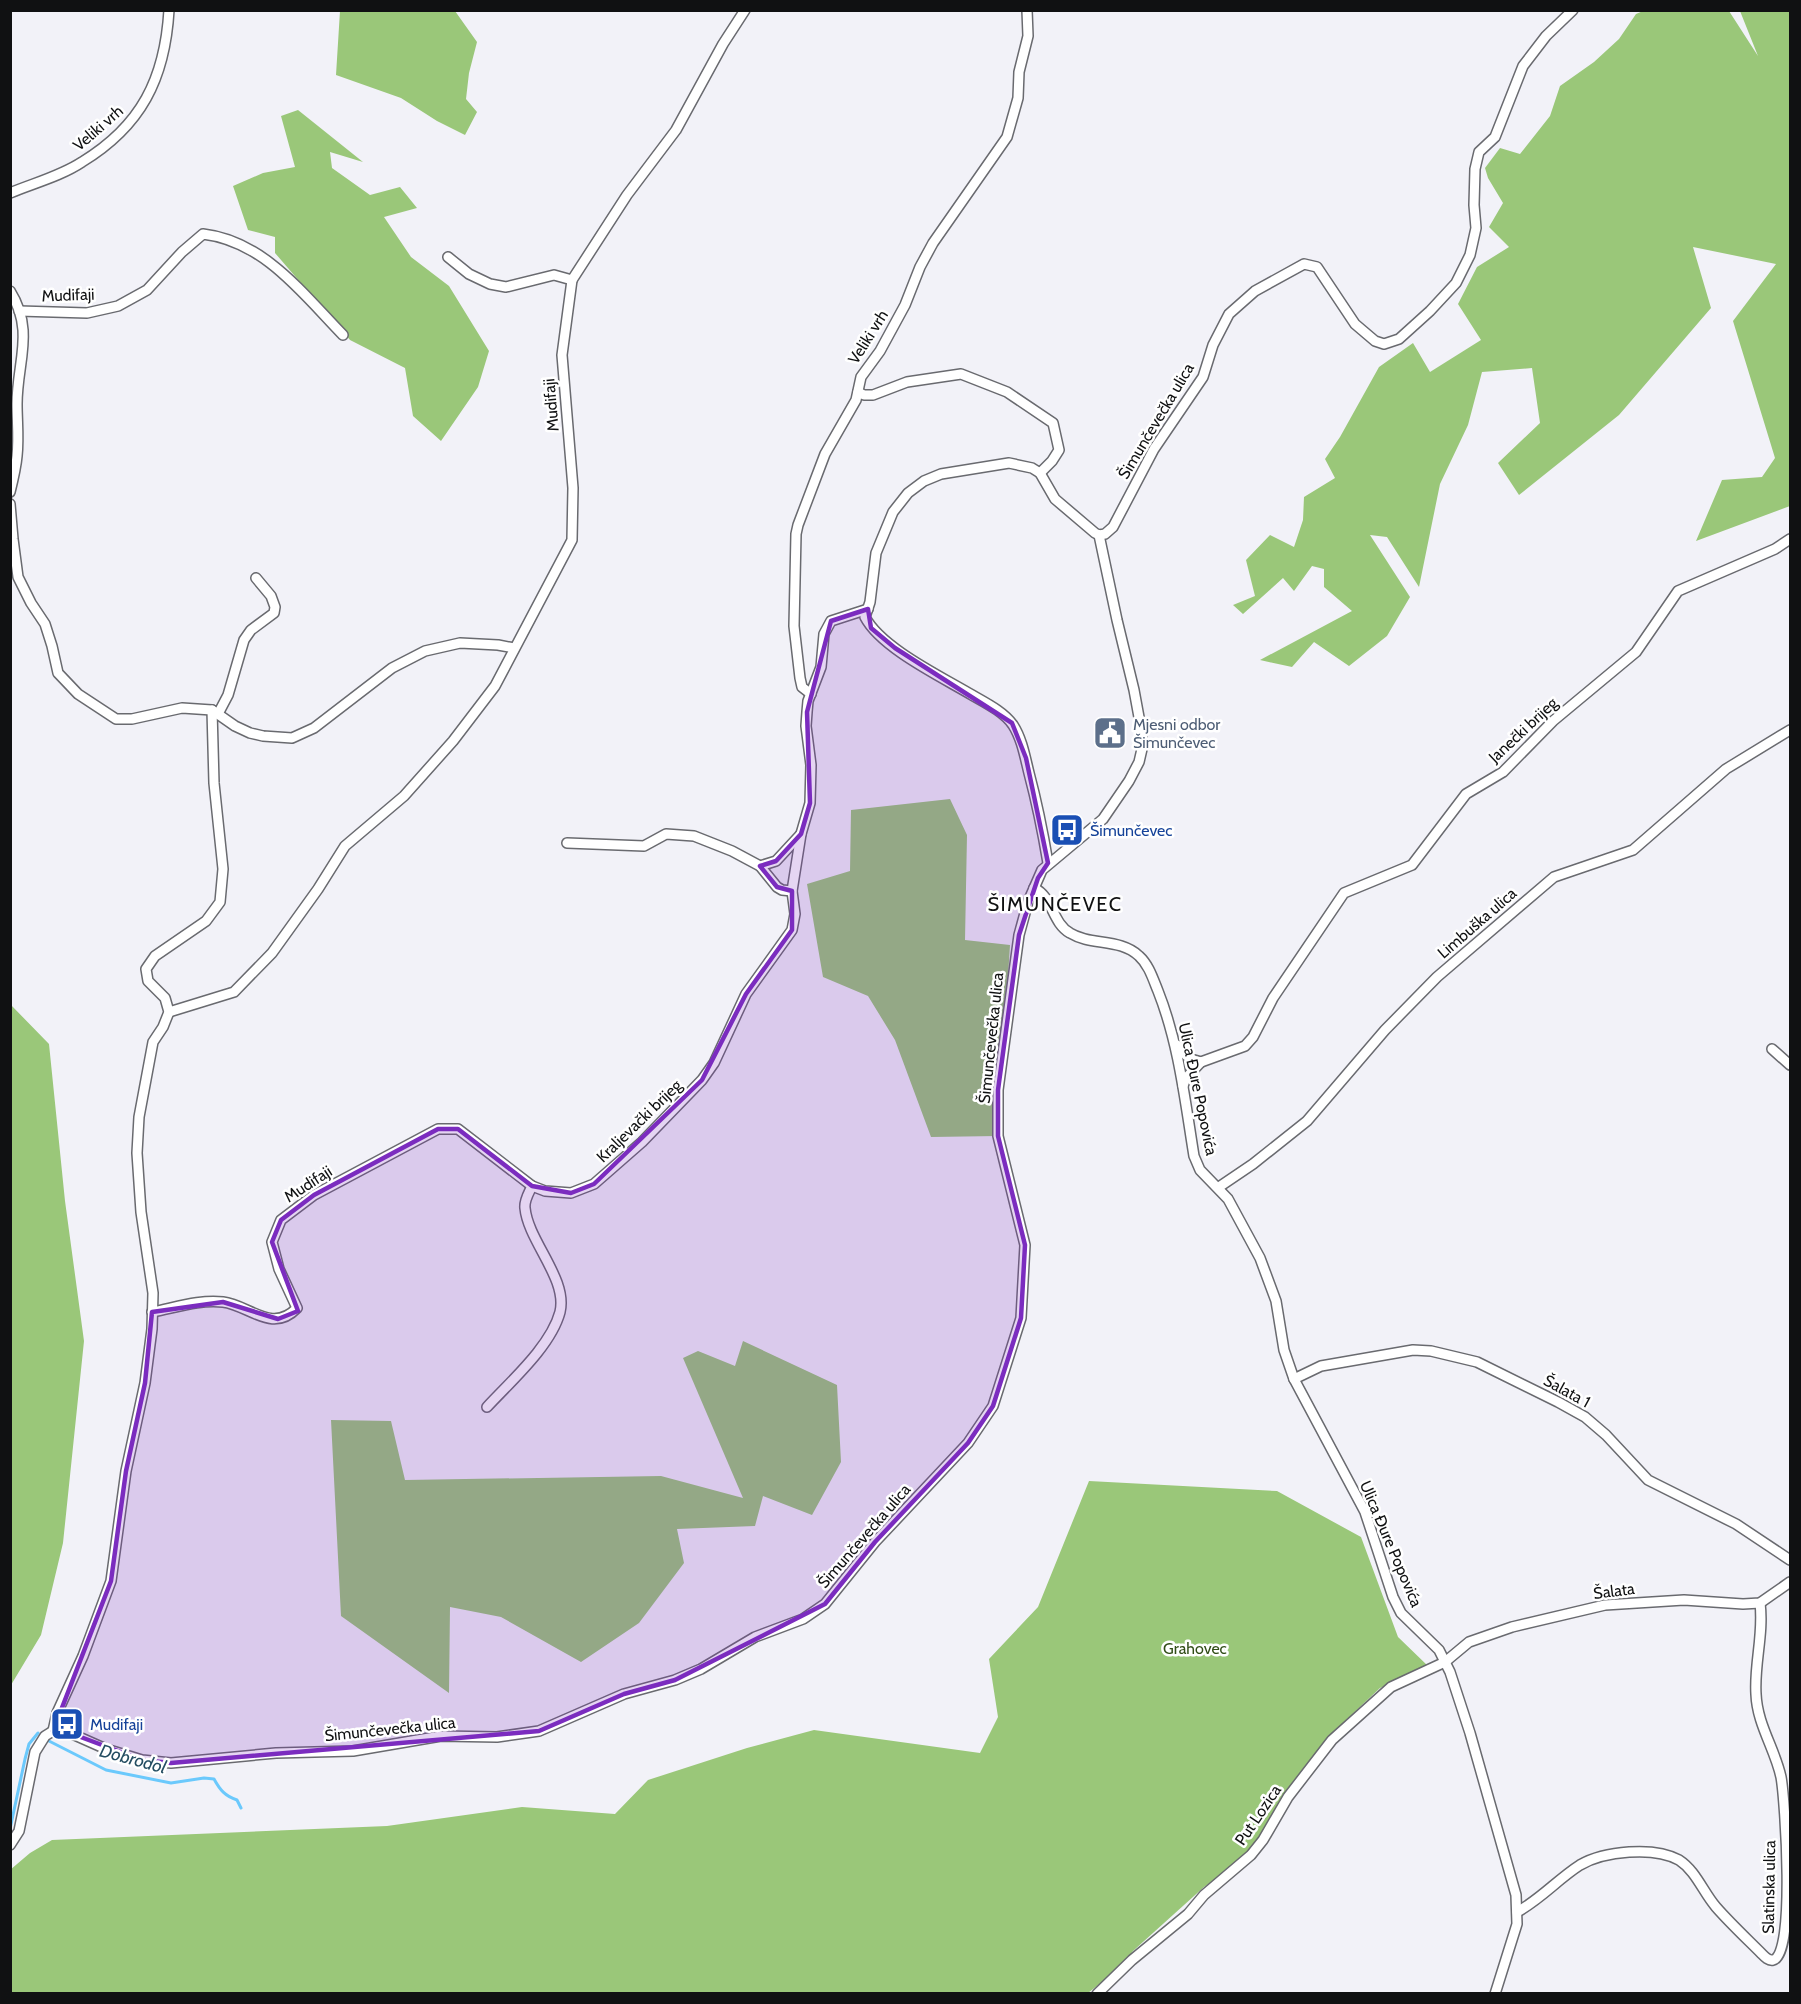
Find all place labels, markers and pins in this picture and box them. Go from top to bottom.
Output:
public building icon: Mjesni odbor Šimunčevec [1092,715,1128,751]
place label: Mjesni odbor Šimunčevec [1133,715,1221,752]
bus stop icon: Šimunčevec [1049,812,1085,848]
place label: Šimunčevec [1090,821,1173,840]
bus stop icon: Mudifaji [49,1706,85,1742]
place label: Mudifaji [90,1715,143,1734]

